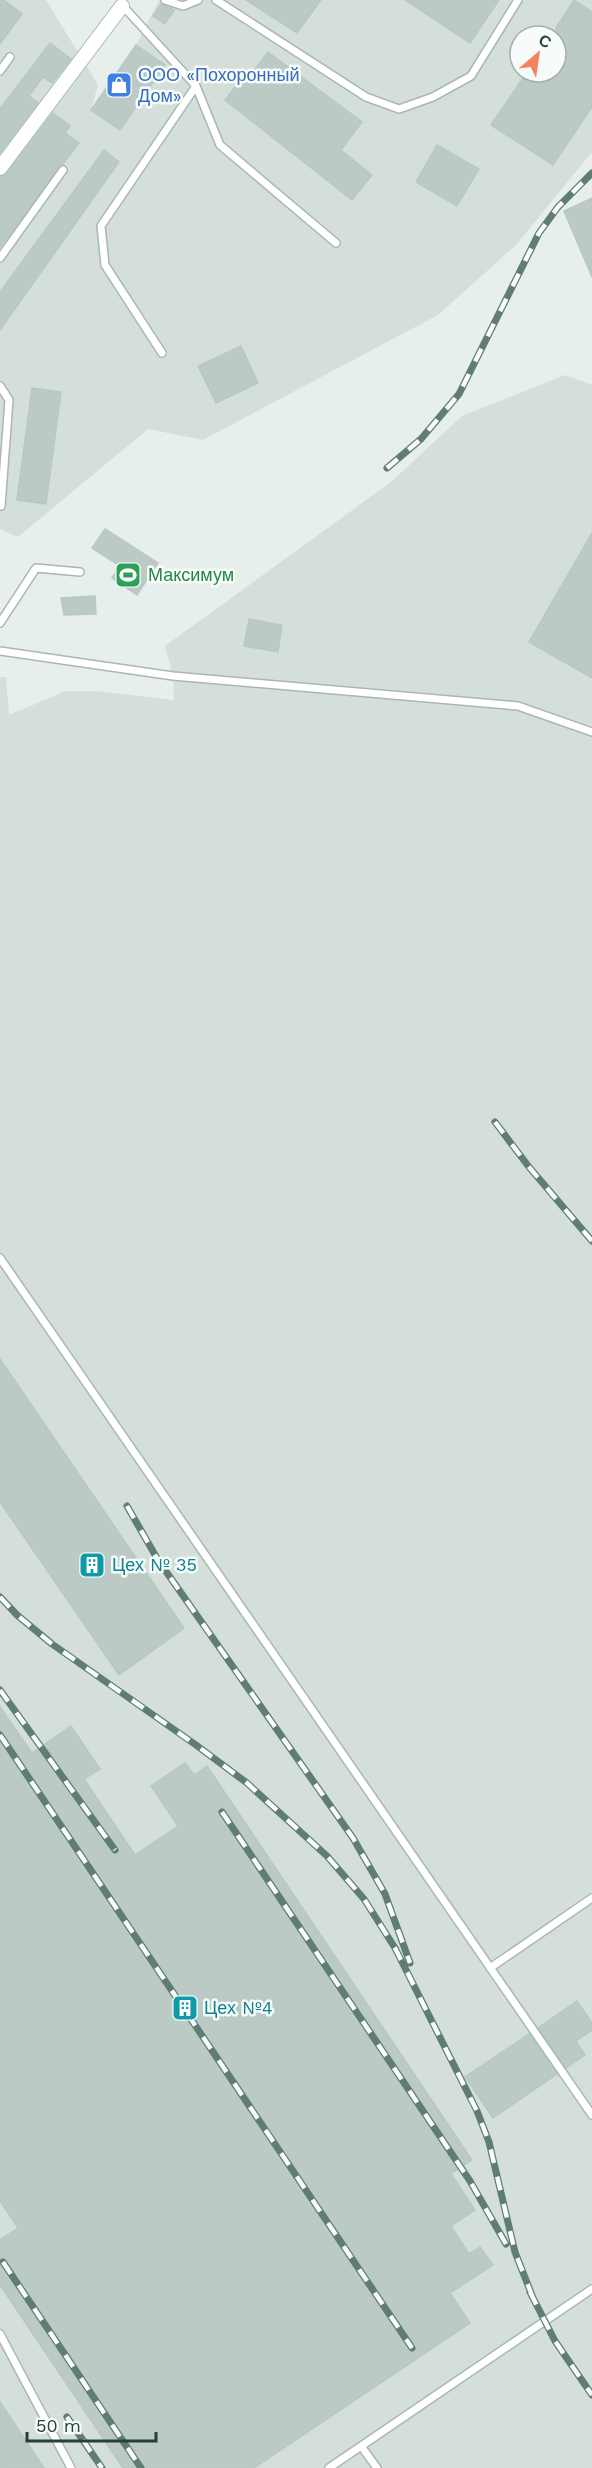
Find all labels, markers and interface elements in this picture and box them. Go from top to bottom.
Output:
north arrow [508,24,568,84]
text: С [535,30,555,53]
place label: ООО «Похоронный Дом» [138,64,299,106]
shop icon: ООО «Похоронный Дом» [104,70,134,100]
sports icon: Максимум [113,560,143,590]
place label: Максимум [148,564,234,585]
building icon: Цех № 35 [77,1550,107,1580]
place label: Цех № 35 [112,1554,197,1575]
building icon: Цех №4 [170,1993,200,2023]
place label: Цех №4 [204,1997,273,2018]
scale bar [27,2405,156,2443]
text: 50 m [36,2415,81,2436]

